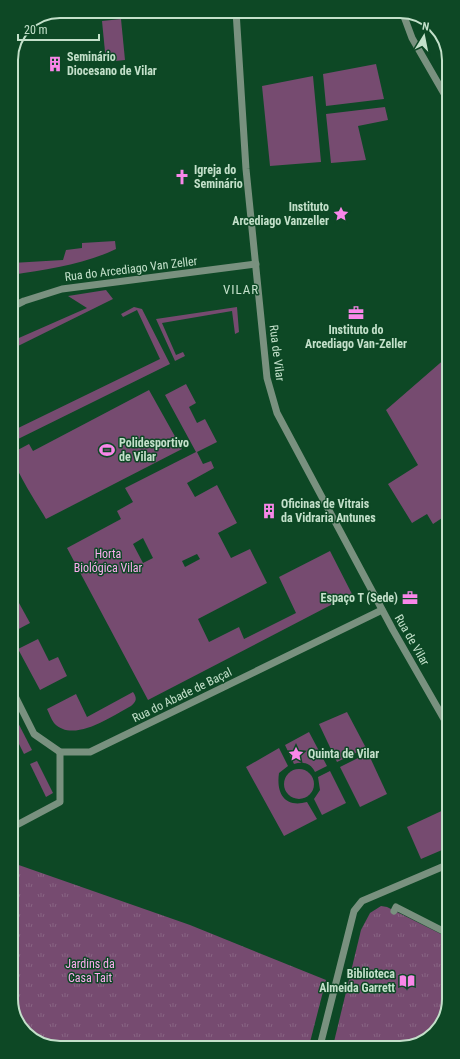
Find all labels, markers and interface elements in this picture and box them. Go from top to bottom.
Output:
scale bar [18,16,99,42]
north arrow [404,16,444,56]
text: N [421,20,430,34]
text: 20 m [24,23,48,37]
place label: Seminário Diocesano de Vilar [67,50,157,78]
building icon: Seminário Diocesano de Vilar [46,55,64,73]
place label: Igreja do Seminário [194,163,243,191]
church icon: Igreja do Seminário [173,168,191,186]
place label: Instituto Arcediago Vanzeller [232,200,329,228]
place icon: Instituto Arcediago Vanzeller [332,205,350,223]
street label: Rua do Arcediago Van Zeller [64,254,198,284]
district label: VILAR [223,282,259,297]
office icon: Instituto do Arcediago Van-Zeller [347,304,365,322]
place label: Instituto do Arcediago Van-Zeller [305,323,407,351]
street label: Rua de Vilar [267,324,287,382]
place label: Polidesportivo de Vilar [119,436,189,464]
sports icon: Polidesportivo de Vilar [98,441,116,459]
place label: Oficinas de Vitrais da Vidraria Antunes [281,497,376,525]
building icon: Oficinas de Vitrais da Vidraria Antunes [260,502,278,520]
park label: Horta Biológica Vilar [74,547,143,575]
office icon: Espaço T (Sede) [401,589,419,607]
place label: Espaço T (Sede) [321,591,398,605]
street label: Rua de Vilar [392,612,432,668]
street label: Rua do Abade de Baçal [130,665,234,725]
place icon: Quinta de Vilar [287,745,305,763]
place label: Quinta de Vilar [308,747,379,761]
park label: Jardins da Casa Tait [65,957,115,985]
place label: Biblioteca Almeida Garrett [319,967,395,995]
library icon: Biblioteca Almeida Garrett [398,972,416,990]

